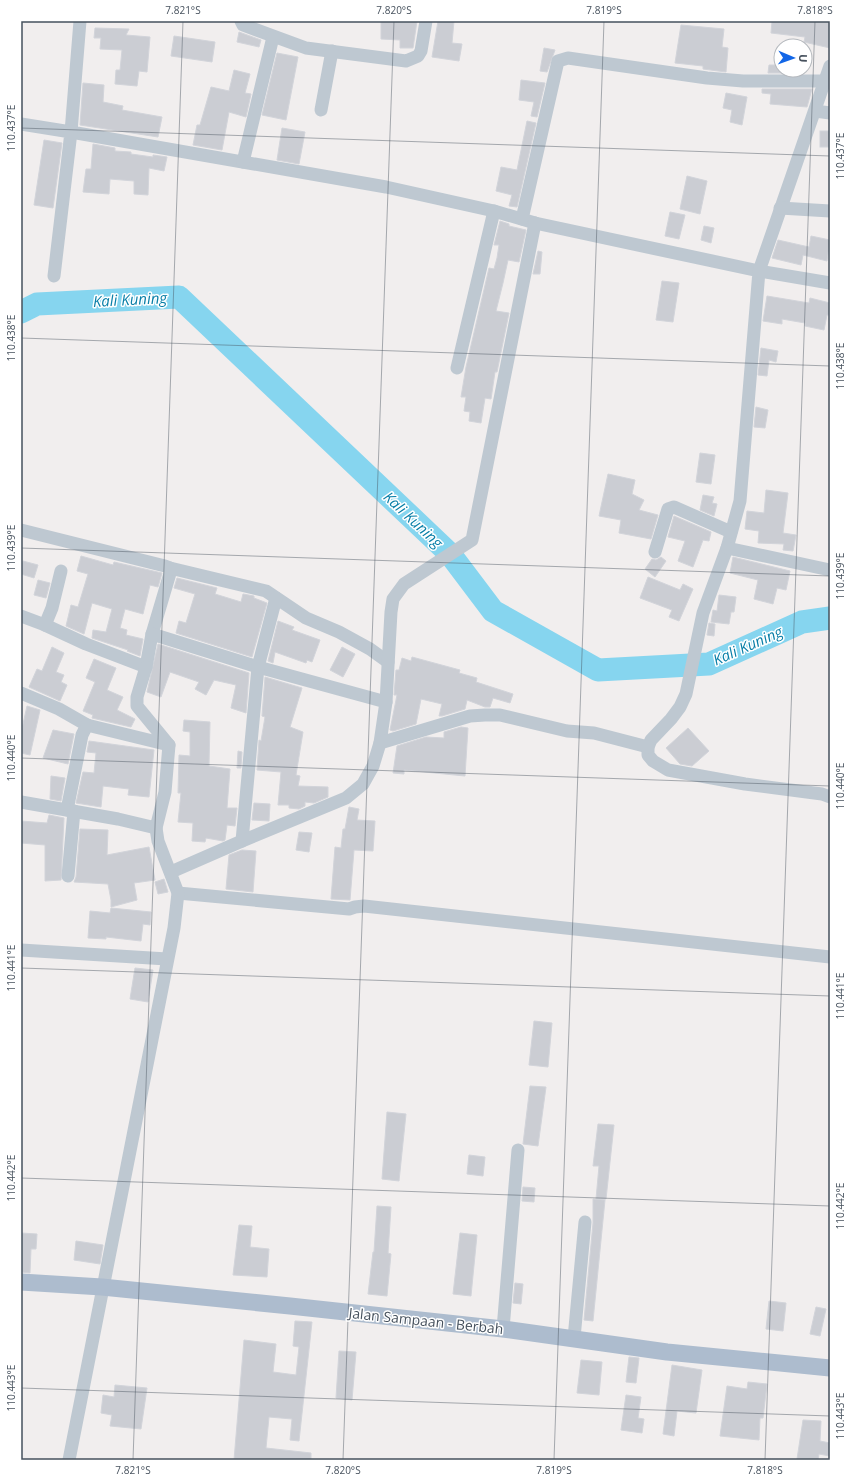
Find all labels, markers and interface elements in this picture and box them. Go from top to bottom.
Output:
text: 7.821°S [165,3,201,17]
text: 7.820°S [376,3,412,17]
text: 7.819°S [586,3,622,17]
text: 7.818°S [797,3,833,17]
north arrow [773,38,813,78]
text: U [796,54,811,63]
text: 110.437°E [4,105,18,151]
text: 110.437°E [833,133,847,179]
water label: Kali Kuning [92,287,169,311]
text: 110.438°E [4,315,18,361]
text: 110.438°E [833,343,847,389]
water label: Kali Kuning [380,487,449,553]
text: 110.439°E [4,525,18,571]
text: 110.439°E [833,553,847,599]
water label: Kali Kuning [710,620,787,669]
text: 110.440°E [4,735,18,781]
text: 110.440°E [833,763,847,809]
text: 110.441°E [4,945,18,991]
text: 110.441°E [833,973,847,1019]
text: 110.442°E [4,1155,18,1201]
text: 110.442°E [833,1183,847,1229]
street label: Jalan Sampaan - Berbah [346,1303,504,1338]
text: 110.443°E [4,1365,18,1411]
text: 110.443°E [833,1393,847,1439]
text: 7.821°S [115,1463,151,1477]
text: 7.820°S [325,1463,361,1477]
text: 7.819°S [536,1463,572,1477]
text: 7.818°S [747,1463,783,1477]

